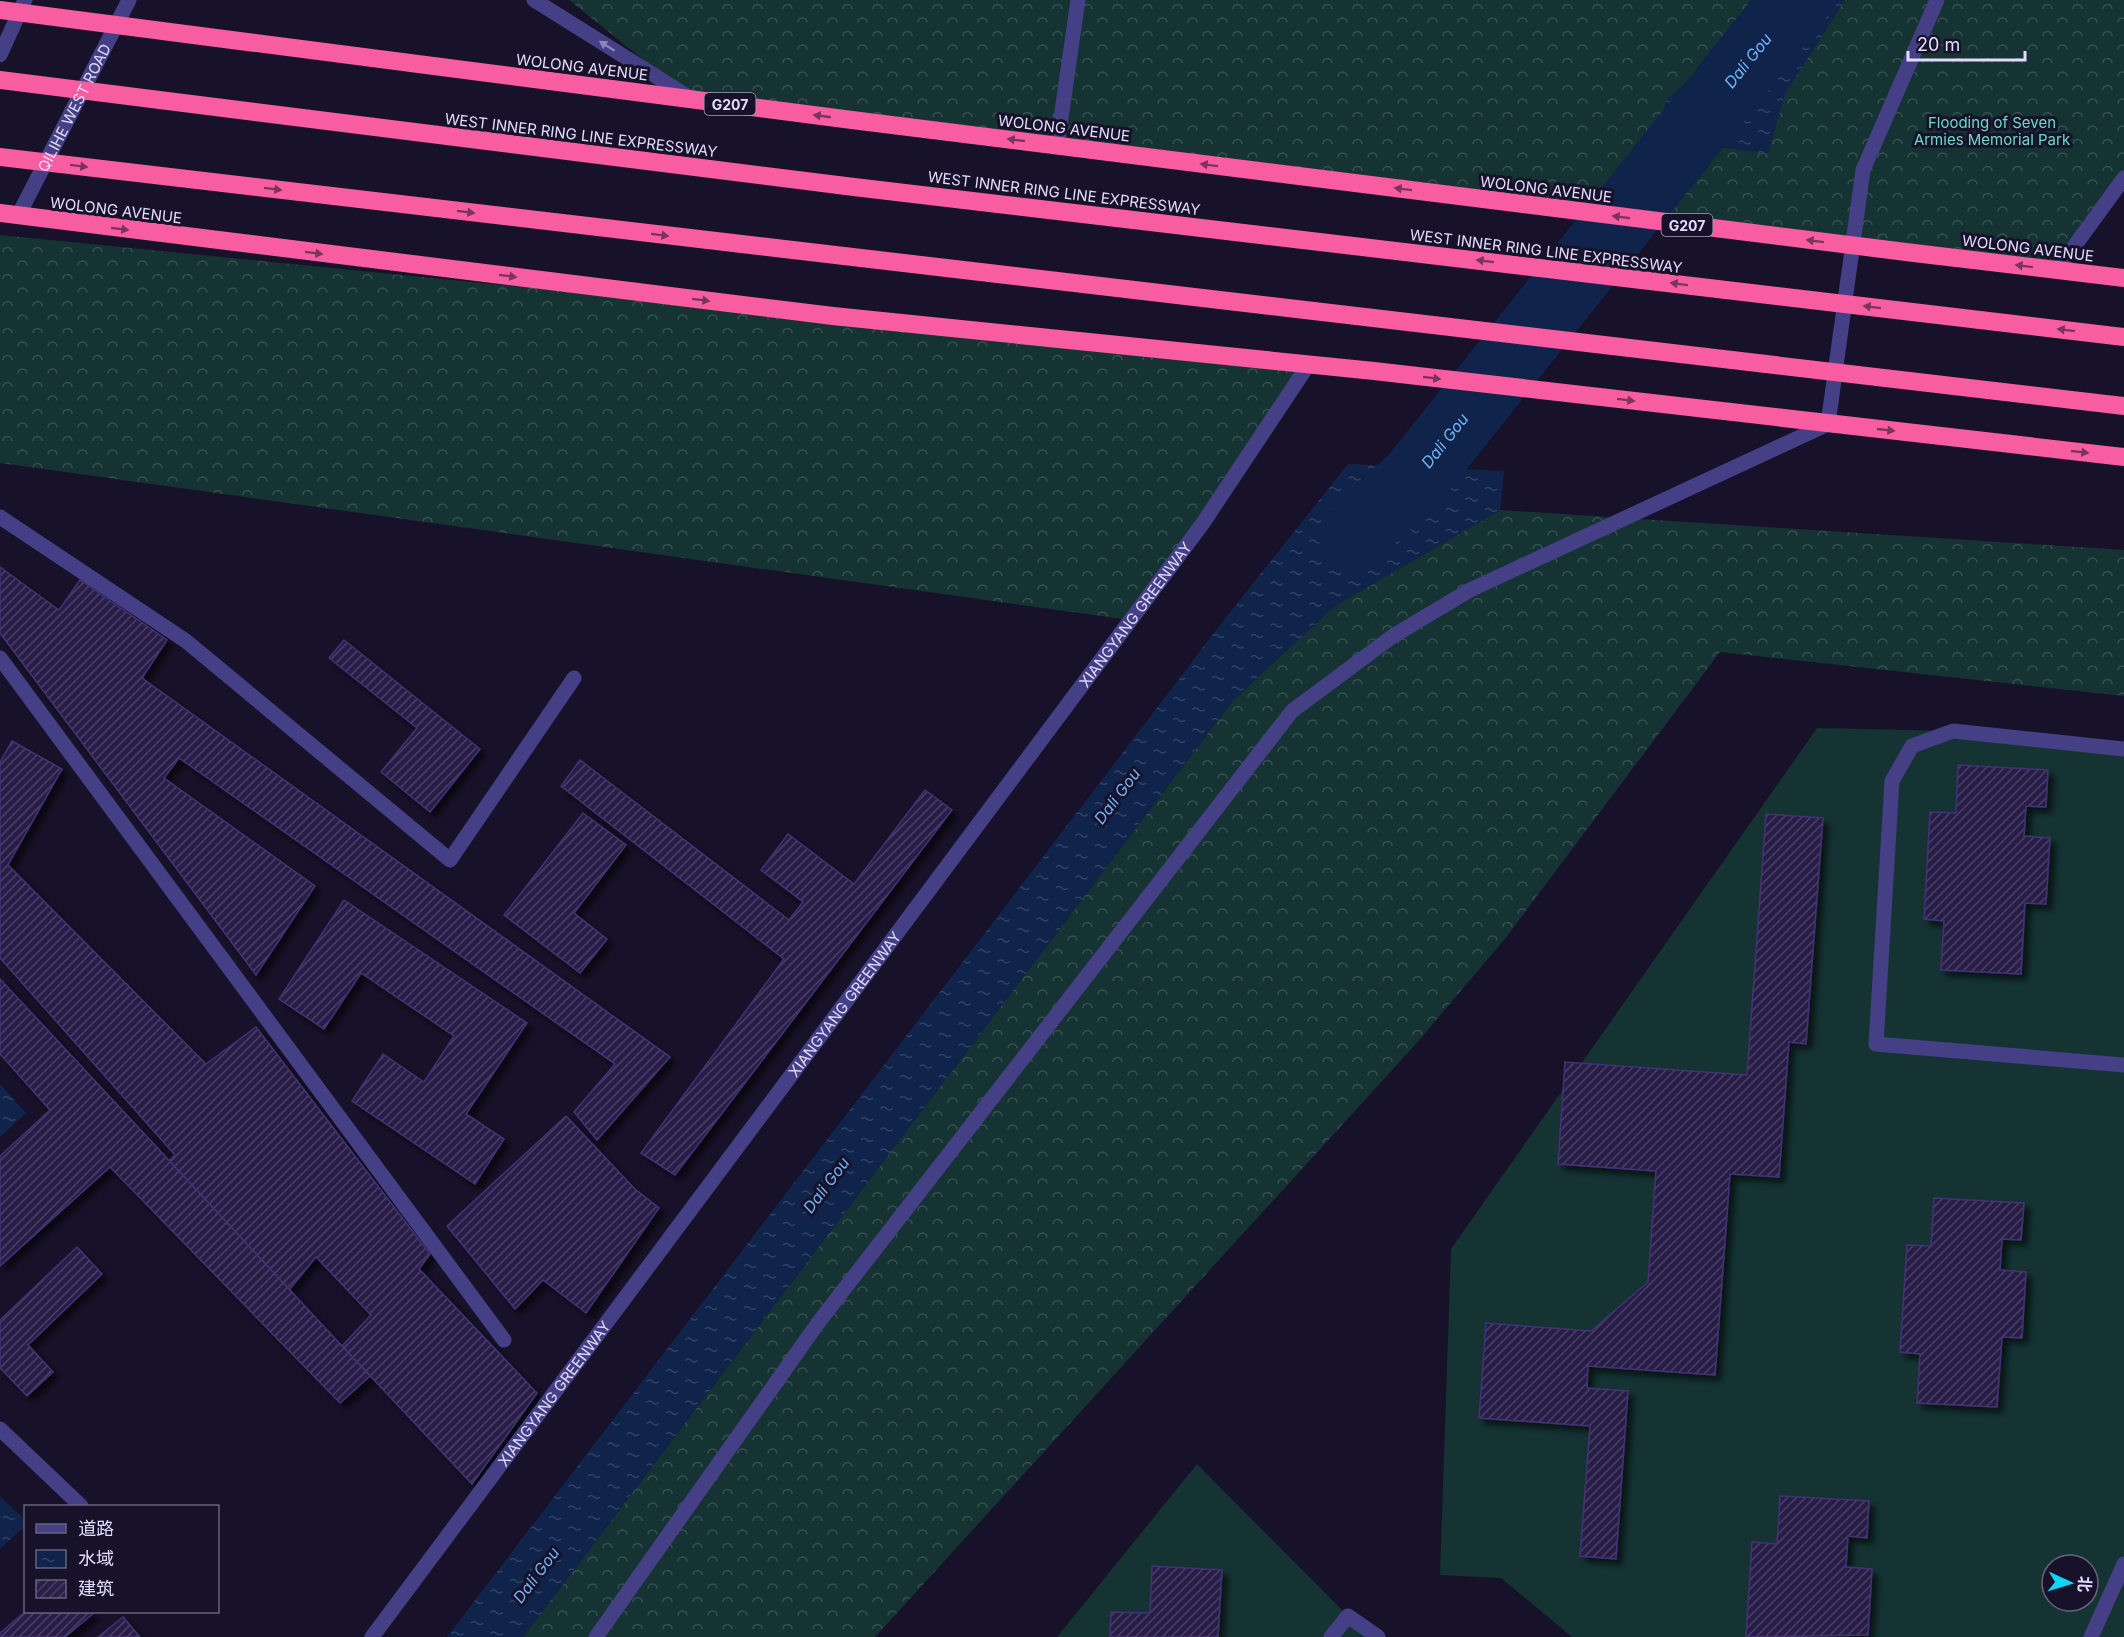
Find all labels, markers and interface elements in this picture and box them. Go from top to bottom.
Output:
scale bar [1908,24,2025,62]
water label: Dali Gou [1720,29,1776,92]
text: 20 m [1917,34,1960,55]
street label: QILIHE WEST ROAD [33,40,115,175]
one-way arrow [599,40,615,51]
street label: WOLONG AVENUE [515,49,649,85]
road number: G207 [704,93,756,115]
street label: WEST INNER RING LINE EXPRESSWAY [444,109,718,161]
street label: WOLONG AVENUE [997,110,1131,146]
one-way arrow [813,112,832,121]
park label: Flooding of Seven Armies Memorial Park [1914,113,2071,149]
one-way arrow [1006,136,1025,145]
one-way arrow [1200,160,1219,169]
one-way arrow [70,162,89,171]
street label: WEST INNER RING LINE EXPRESSWAY [927,167,1201,219]
street label: WOLONG AVENUE [1479,171,1613,207]
one-way arrow [263,184,282,194]
one-way arrow [1393,184,1412,194]
street label: WOLONG AVENUE [49,192,183,228]
one-way arrow [457,207,476,217]
one-way arrow [1611,212,1630,221]
road number: G207 [1662,214,1712,236]
one-way arrow [111,224,130,234]
street label: WEST INNER RING LINE EXPRESSWAY [1409,225,1683,277]
one-way arrow [651,230,670,240]
street label: WOLONG AVENUE [1961,230,2095,266]
one-way arrow [1805,236,1824,245]
one-way arrow [305,248,324,257]
one-way arrow [1475,257,1494,266]
one-way arrow [2015,261,2034,271]
one-way arrow [498,272,517,281]
one-way arrow [1669,280,1688,289]
one-way arrow [692,296,711,305]
one-way arrow [1863,303,1882,312]
one-way arrow [2056,325,2075,335]
one-way arrow [1423,373,1442,383]
one-way arrow [1617,396,1636,405]
water label: Dali Gou [1417,409,1473,472]
one-way arrow [1877,425,1896,435]
one-way arrow [2071,447,2090,456]
street label: XIANGYANG GREENWAY [1075,538,1195,691]
water label: Dali Gou [1090,764,1144,828]
street label: XIANGYANG GREENWAY [784,927,905,1080]
water label: Dali Gou [799,1153,853,1217]
street label: XIANGYANG GREENWAY [493,1317,614,1470]
legend [24,1505,219,1613]
text: 道路 [78,1518,114,1539]
water label: Dali Gou [509,1543,563,1607]
text: 水域 [78,1548,114,1569]
north arrow [2040,1553,2100,1613]
text: 北 [2074,1575,2095,1593]
text: 建筑 [78,1578,114,1599]

